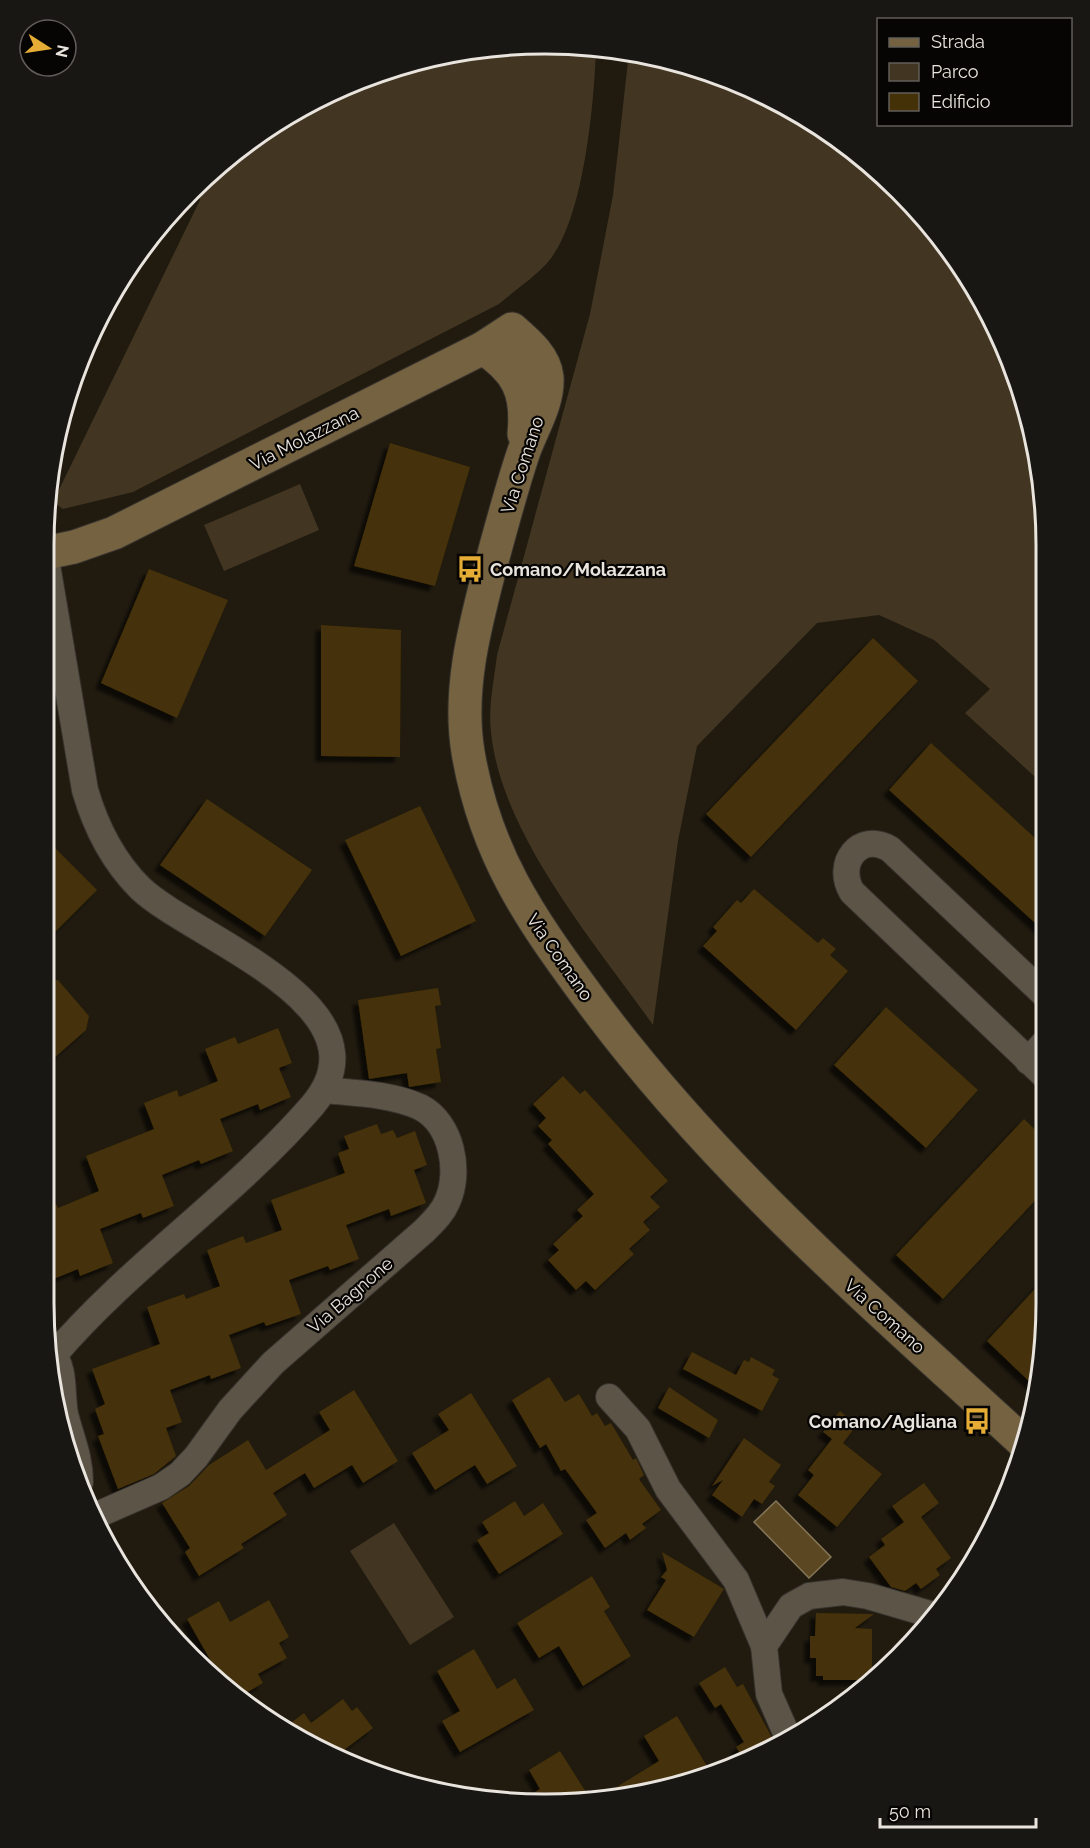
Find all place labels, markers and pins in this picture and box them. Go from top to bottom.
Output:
bus stop icon: Comano/Molazzana [455,554,485,584]
place label: Comano/Molazzana [490,559,666,580]
bus stop icon: Comano/Agliana [962,1406,992,1436]
place label: Comano/Agliana [809,1411,957,1432]

